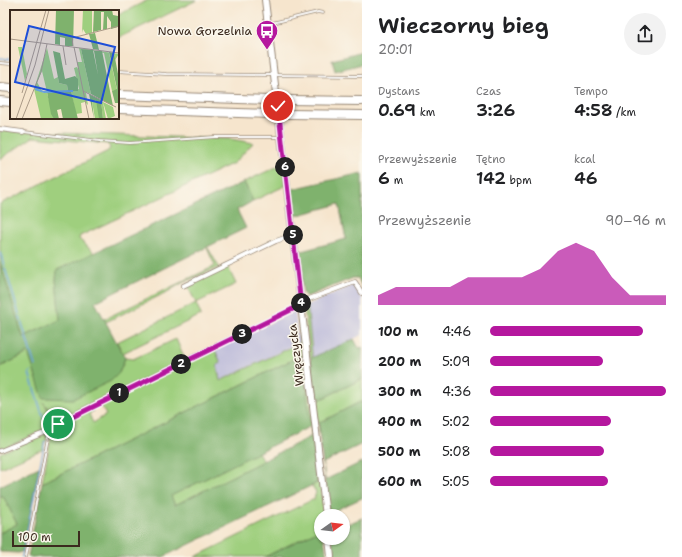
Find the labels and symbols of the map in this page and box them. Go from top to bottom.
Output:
inset map [10,10,119,119]
bus stop icon: Nowa Gorzelnia [254,18,280,51]
place label: Nowa Gorzelnia [158,23,253,39]
pin [261,89,295,123]
pin: 6 [275,157,295,177]
pin: 5 [283,225,303,245]
pin: 4 [291,293,311,313]
street label: Wręczycka [284,323,308,387]
pin: 3 [232,324,252,344]
pin: 2 [171,354,191,374]
pin: 1 [109,383,129,403]
pin [41,407,75,441]
north arrow [314,509,350,545]
scale bar [12,529,80,548]

